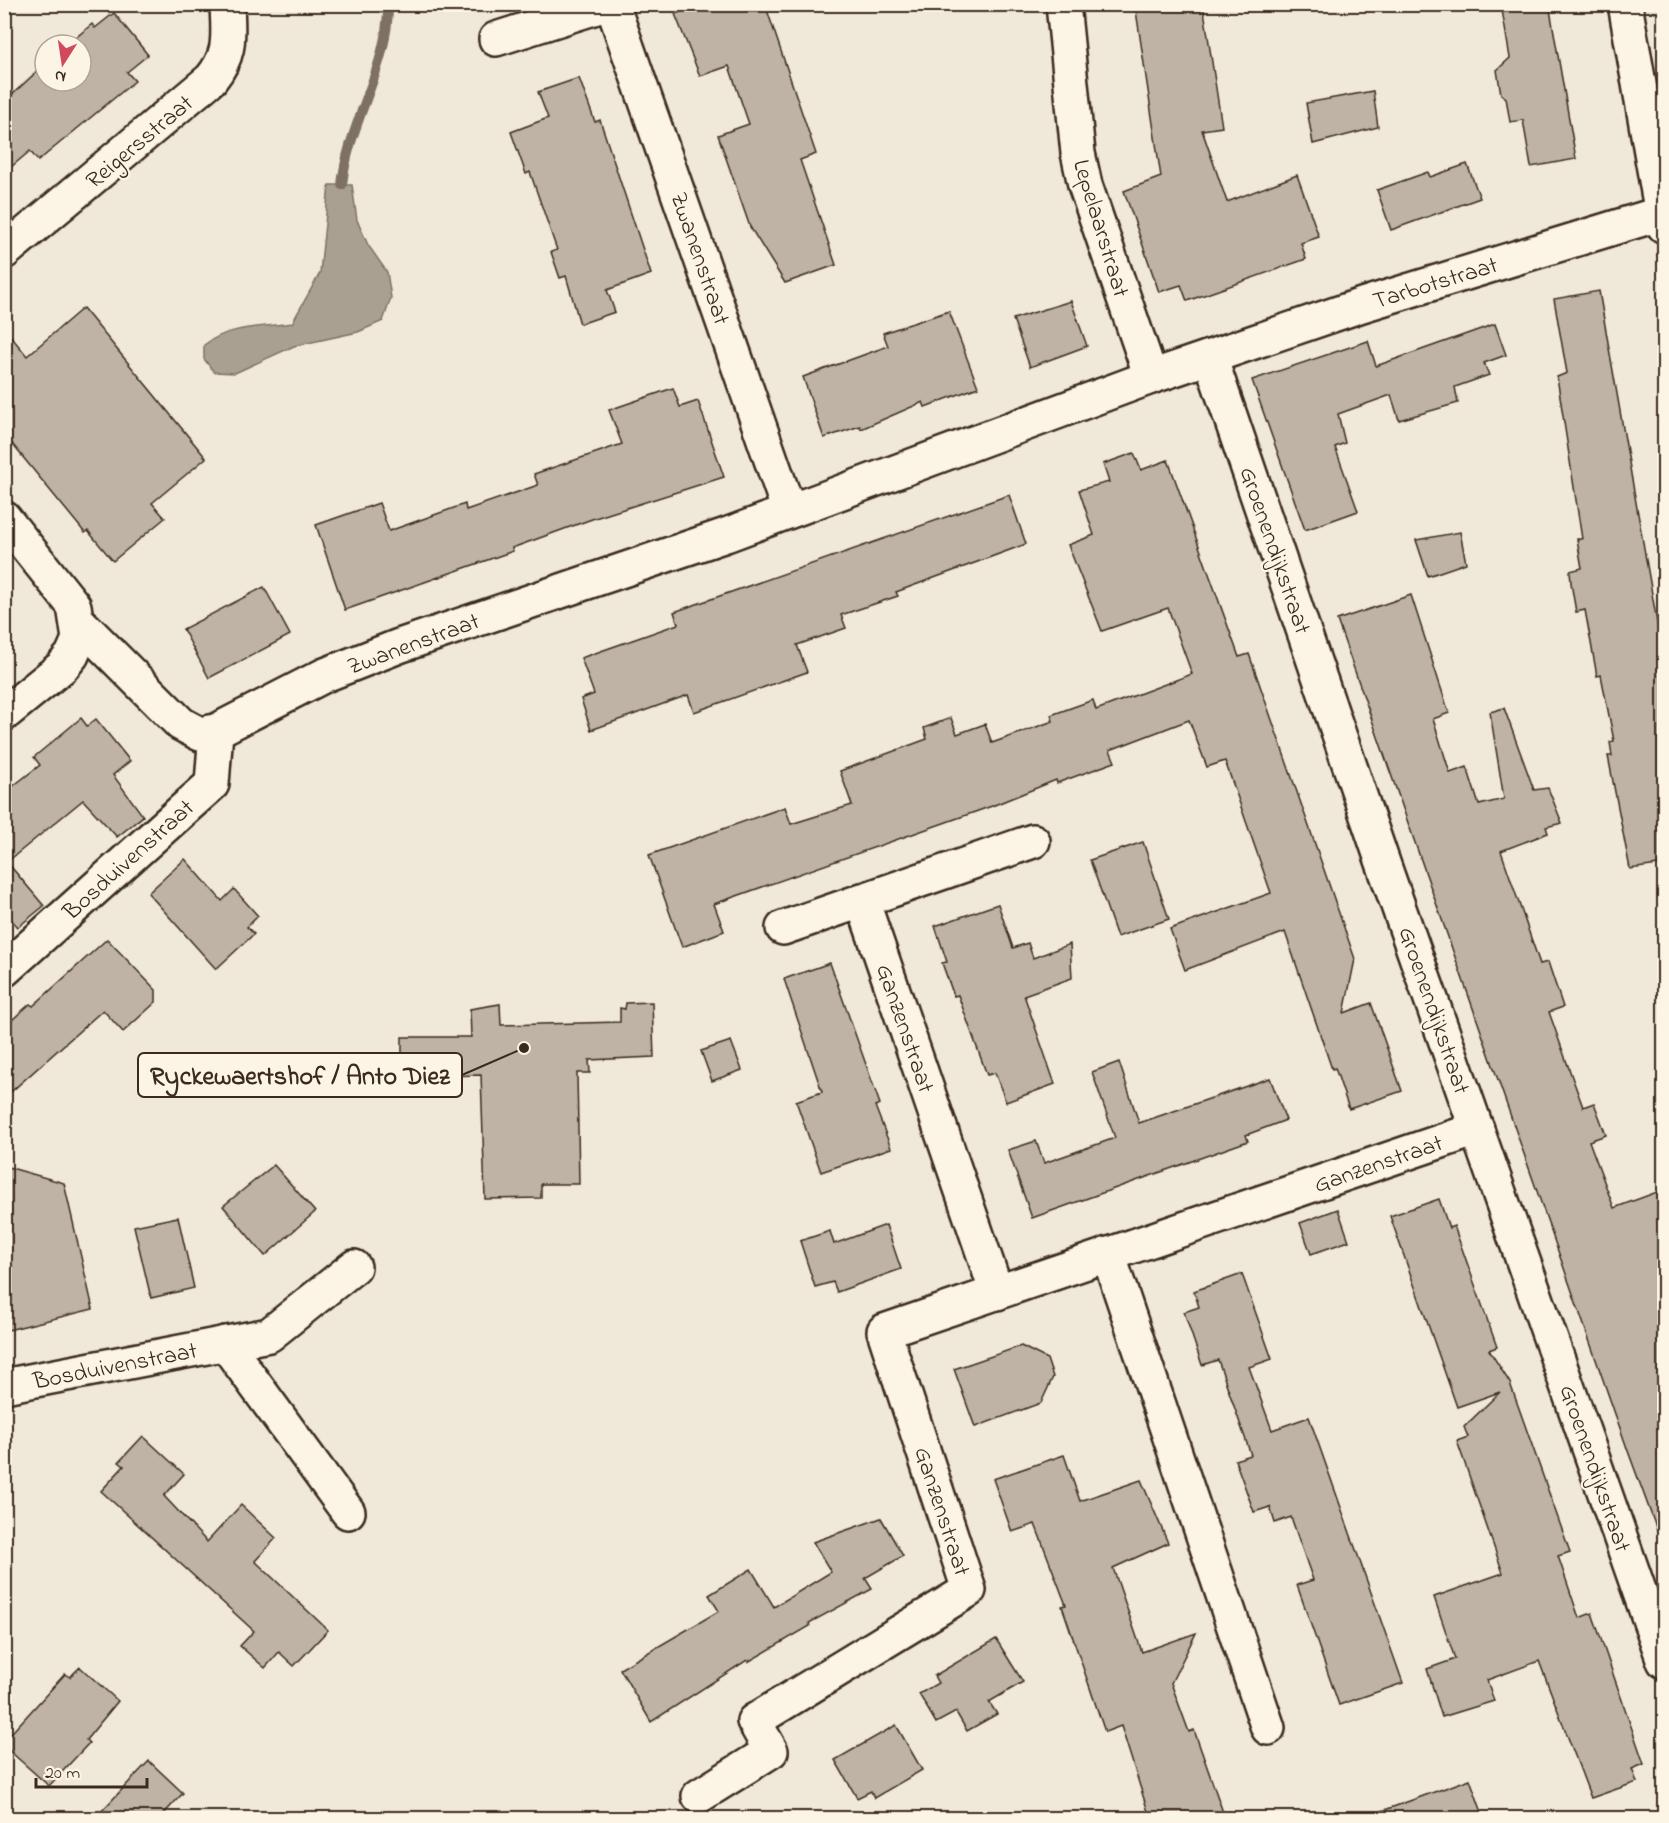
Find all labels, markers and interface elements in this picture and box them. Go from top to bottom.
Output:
north arrow [33,33,93,93]
text: N [52,63,68,89]
street label: Reigersstraat [79,87,202,199]
street label: Lepelaarstraat [1062,155,1137,302]
street label: Zwanenstraat [660,188,738,330]
street label: Tarbotstraat [1369,249,1503,320]
street label: Groenendijkstraat [1229,462,1319,639]
street label: Zwanenstraat [343,605,485,685]
street label: Bosduivenstraat [55,792,203,930]
street label: Groenendijkstraat [1388,922,1478,1099]
street label: Ganzenstraat [865,960,942,1098]
callout: Ryckewaertshof / Anto Diez [138,1053,462,1097]
text: Ryckewaertshof / Anto Diez [150,1059,451,1097]
street label: Ganzenstraat [1310,1127,1448,1204]
street label: Bosduivenstraat [29,1334,201,1401]
street label: Groenendijkstraat [1549,1380,1639,1557]
street label: Ganzenstraat [903,1443,978,1581]
scale bar [36,1751,147,1789]
text: 20 m [45,1761,80,1787]

